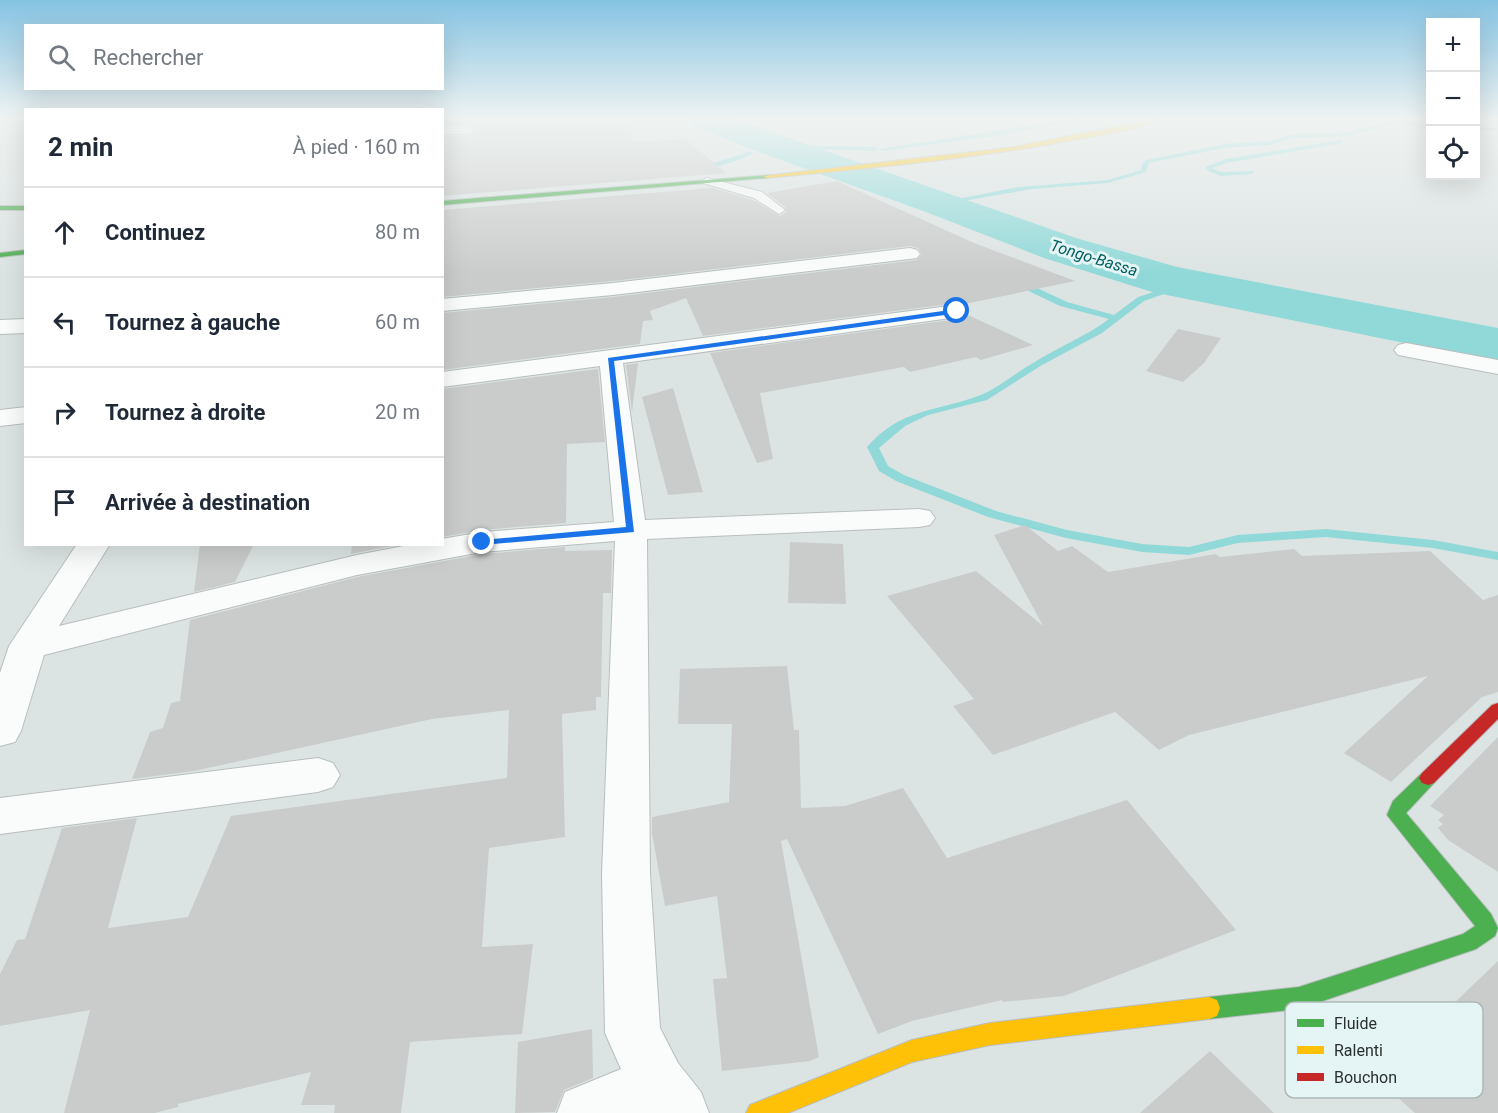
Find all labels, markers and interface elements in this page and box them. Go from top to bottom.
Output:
map controls [1426,18,1480,180]
button: + [1426,18,1480,72]
search box [24,24,444,90]
icon: search [45,41,78,74]
text: Rechercher [93,45,204,70]
button: − [1426,72,1480,126]
button: locate [1426,126,1480,180]
text: 2 min [48,132,113,162]
text: À pied · 160 m [293,135,420,159]
icon: ahead [48,216,81,249]
text: Continuez [105,220,205,245]
text: 80 m [375,220,420,244]
water label: Tongo-Bassa [1048,236,1140,280]
route start [943,297,969,323]
icon: left [48,306,81,339]
text: Tournez à gauche [105,310,280,335]
text: 60 m [375,310,420,334]
icon: right [48,396,81,429]
text: Tournez à droite [105,400,265,425]
text: 20 m [375,400,420,424]
icon: arrive [48,486,81,519]
text: Arrivée à destination [105,490,310,515]
route end [468,528,494,554]
legend [1285,1002,1483,1098]
text: Fluide [1334,1014,1377,1033]
text: Ralenti [1334,1041,1383,1060]
text: Bouchon [1334,1068,1397,1087]

